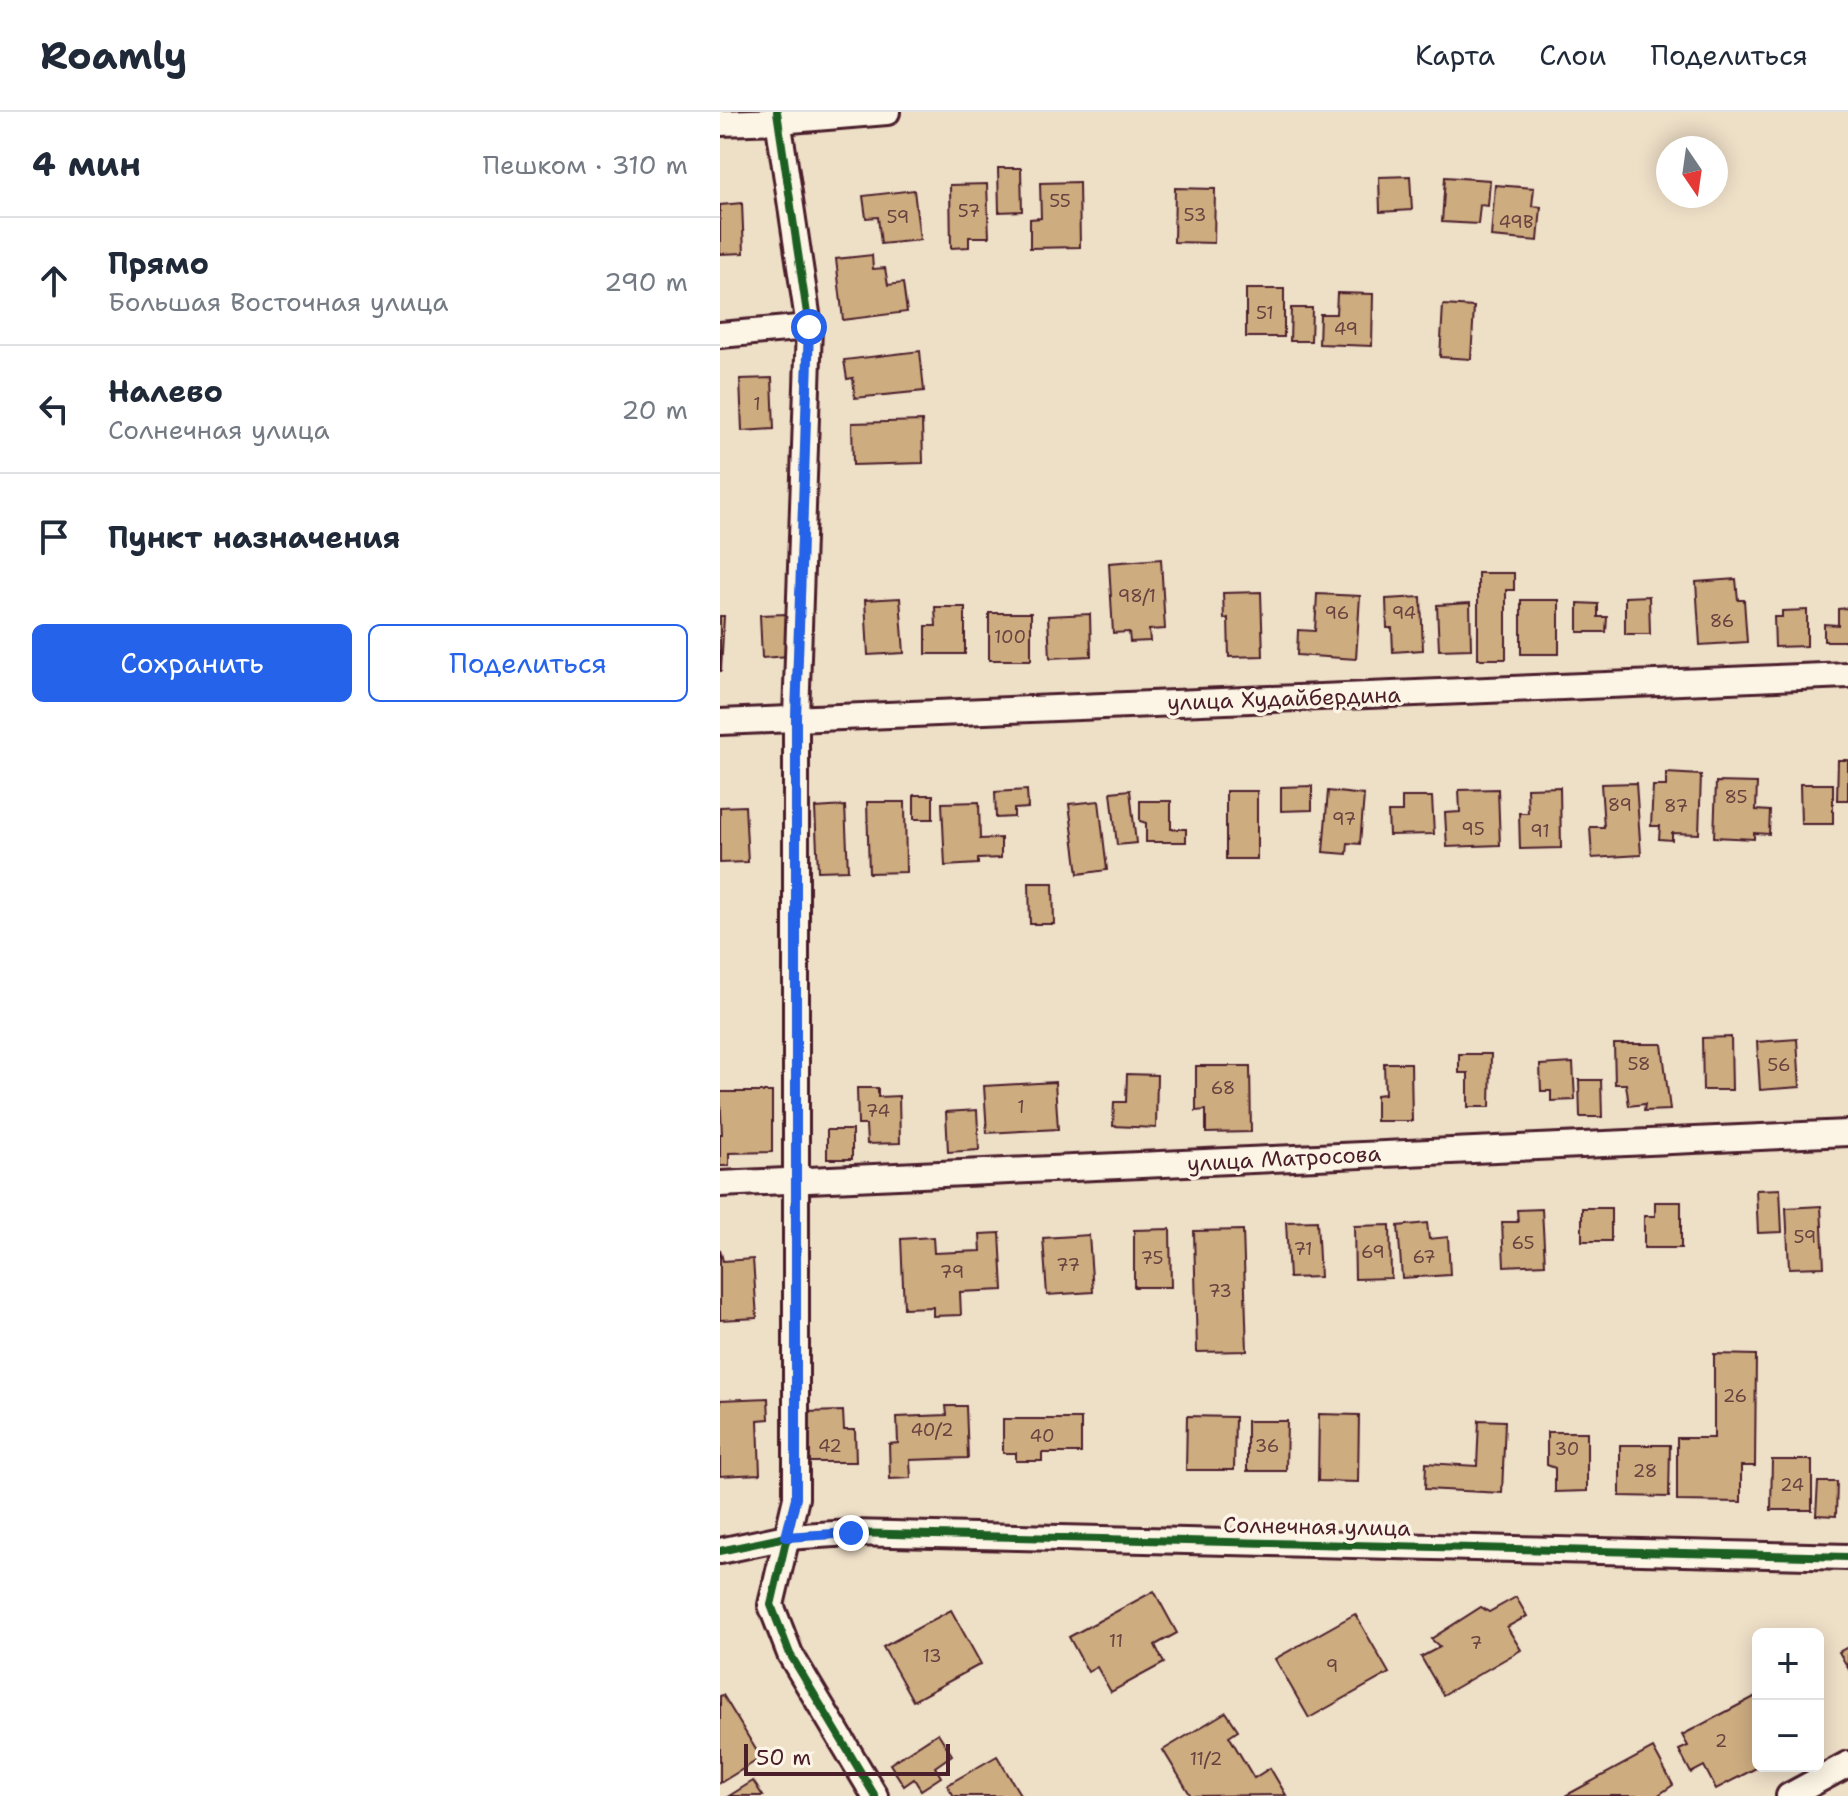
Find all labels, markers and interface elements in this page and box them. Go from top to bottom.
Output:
text: Roamly [40,30,187,81]
text: Карта [1415,36,1495,74]
text: Слои [1539,36,1606,74]
text: Поделиться [1650,36,1808,74]
north arrow [1656,136,1728,208]
text: 4 мин [32,141,141,187]
text: Пешком · 310 m [483,147,688,182]
house number: 55 [1049,189,1071,213]
house number: 57 [958,199,980,223]
house number: 53 [1184,203,1206,227]
house number: 59 [887,205,909,229]
house number: 49В [1498,210,1534,234]
text: Прямо [108,243,209,284]
icon: ahead [32,259,76,303]
text: 290 m [604,264,688,299]
text: Большая Восточная улица [108,284,448,319]
house number: 51 [1256,301,1274,325]
route start [791,309,827,345]
house number: 49 [1334,317,1358,341]
text: Налево [108,371,223,412]
icon: left [32,387,76,431]
text: 20 m [621,392,688,427]
house number: 1 [753,392,761,416]
text: Солнечная улица [108,412,330,447]
icon: arrive [32,515,76,559]
text: Пункт назначения [108,517,400,558]
house number: 98/1 [1118,584,1156,608]
house number: 96 [1325,601,1349,625]
house number: 94 [1392,601,1416,625]
house number: 86 [1710,609,1734,633]
button: Сохранить [32,624,352,702]
button: Поделиться [368,624,688,702]
house number: 100 [994,625,1026,649]
street label: улица Худайбердина [1167,680,1402,717]
house number: 85 [1724,785,1748,809]
house number: 89 [1608,793,1632,817]
house number: 87 [1664,794,1688,818]
house number: 97 [1332,807,1356,831]
house number: 95 [1461,817,1485,841]
house number: 91 [1530,819,1550,843]
house number: 58 [1627,1052,1651,1076]
house number: 56 [1767,1053,1791,1077]
house number: 68 [1211,1076,1235,1100]
house number: 1 [1017,1095,1025,1119]
house number: 74 [866,1099,890,1123]
street label: улица Матросова [1186,1139,1382,1178]
house number: 59 [1794,1225,1816,1249]
house number: 65 [1512,1231,1534,1255]
house number: 71 [1293,1237,1313,1261]
house number: 69 [1361,1240,1385,1264]
house number: 67 [1412,1245,1436,1269]
house number: 75 [1141,1246,1163,1270]
house number: 77 [1056,1253,1080,1277]
house number: 79 [940,1260,964,1284]
house number: 73 [1208,1279,1232,1303]
house number: 26 [1723,1384,1747,1408]
house number: 40/2 [910,1418,954,1442]
house number: 40 [1029,1424,1055,1448]
house number: 42 [818,1434,842,1458]
house number: 36 [1255,1434,1279,1458]
house number: 30 [1555,1437,1579,1461]
house number: 28 [1633,1459,1657,1483]
house number: 24 [1780,1473,1804,1497]
street label: Солнечная улица [1223,1510,1411,1543]
route end [833,1515,869,1551]
map controls [1752,1628,1824,1772]
button: + [1752,1628,1824,1700]
house number: 11 [1109,1629,1123,1653]
house number: 7 [1470,1631,1482,1655]
house number: 13 [922,1644,942,1668]
house number: 9 [1326,1654,1338,1678]
button: − [1752,1700,1824,1772]
house number: 2 [1715,1729,1727,1753]
scale bar [744,1740,950,1776]
text: 50 m [756,1743,811,1772]
house number: 11/2 [1190,1747,1222,1771]

